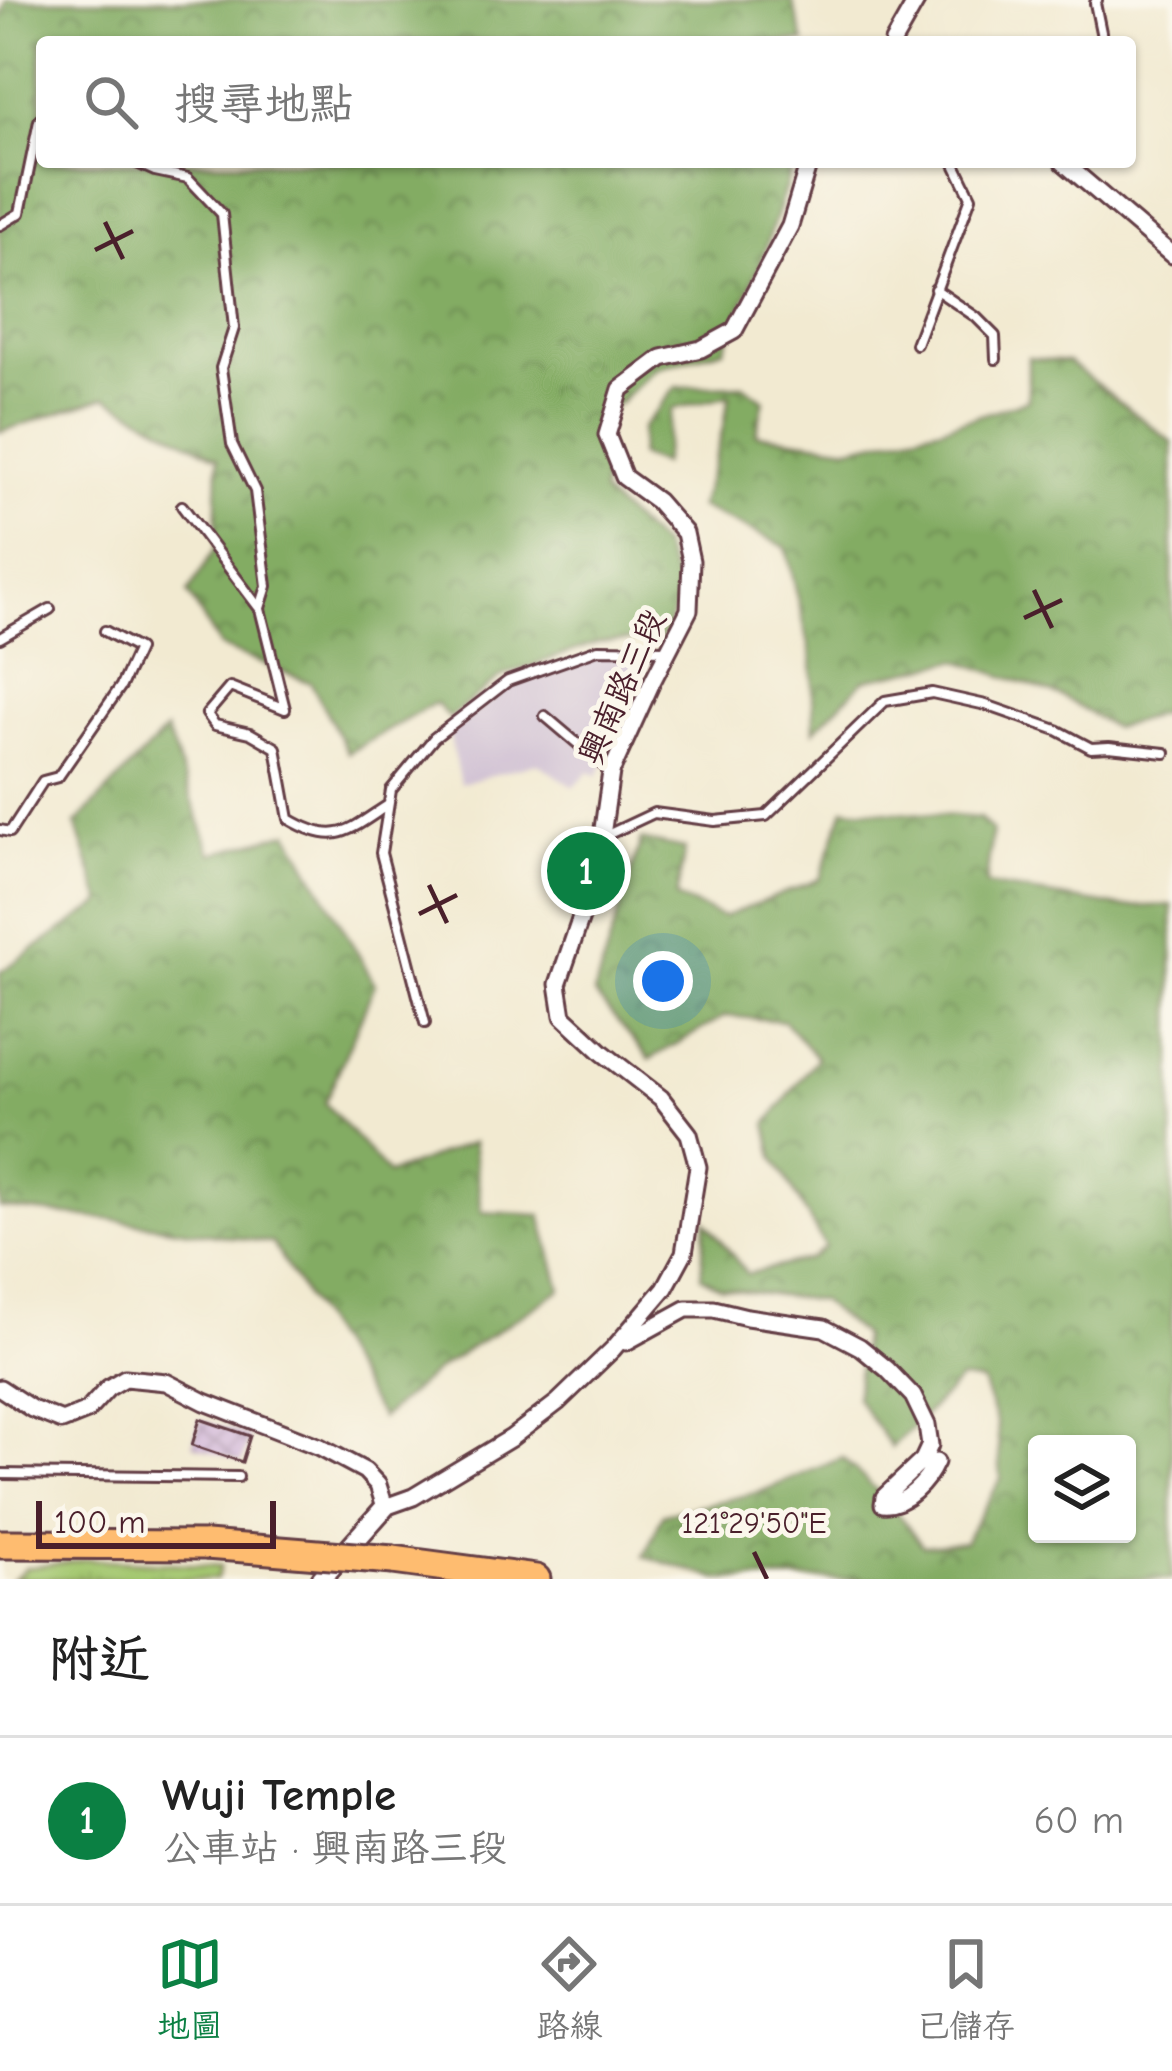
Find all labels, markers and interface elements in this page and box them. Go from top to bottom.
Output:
search box [36,36,1136,168]
icon: search [78,69,144,135]
text: 搜尋地點 [174,78,354,130]
street label: 興南路三段 [571,604,673,770]
pin: 1 [547,826,625,916]
your location [633,951,693,1011]
map controls [1028,1435,1136,1543]
button: layers [1028,1435,1136,1543]
scale bar [36,1495,276,1548]
text: 100 m [54,1503,146,1541]
text: 121°29'50"E [681,1506,827,1541]
text: 附近 [48,1630,150,1689]
text: Wuji Temple [162,1769,396,1821]
text: 1 [79,1798,95,1843]
text: 60 m [1034,1798,1124,1843]
text: 公車站 · 興南路三段 [162,1826,507,1871]
tab: 地圖 [157,1931,223,2046]
tab: 路線 [536,1931,602,2046]
tab: 已儲存 [916,1931,1015,2046]

